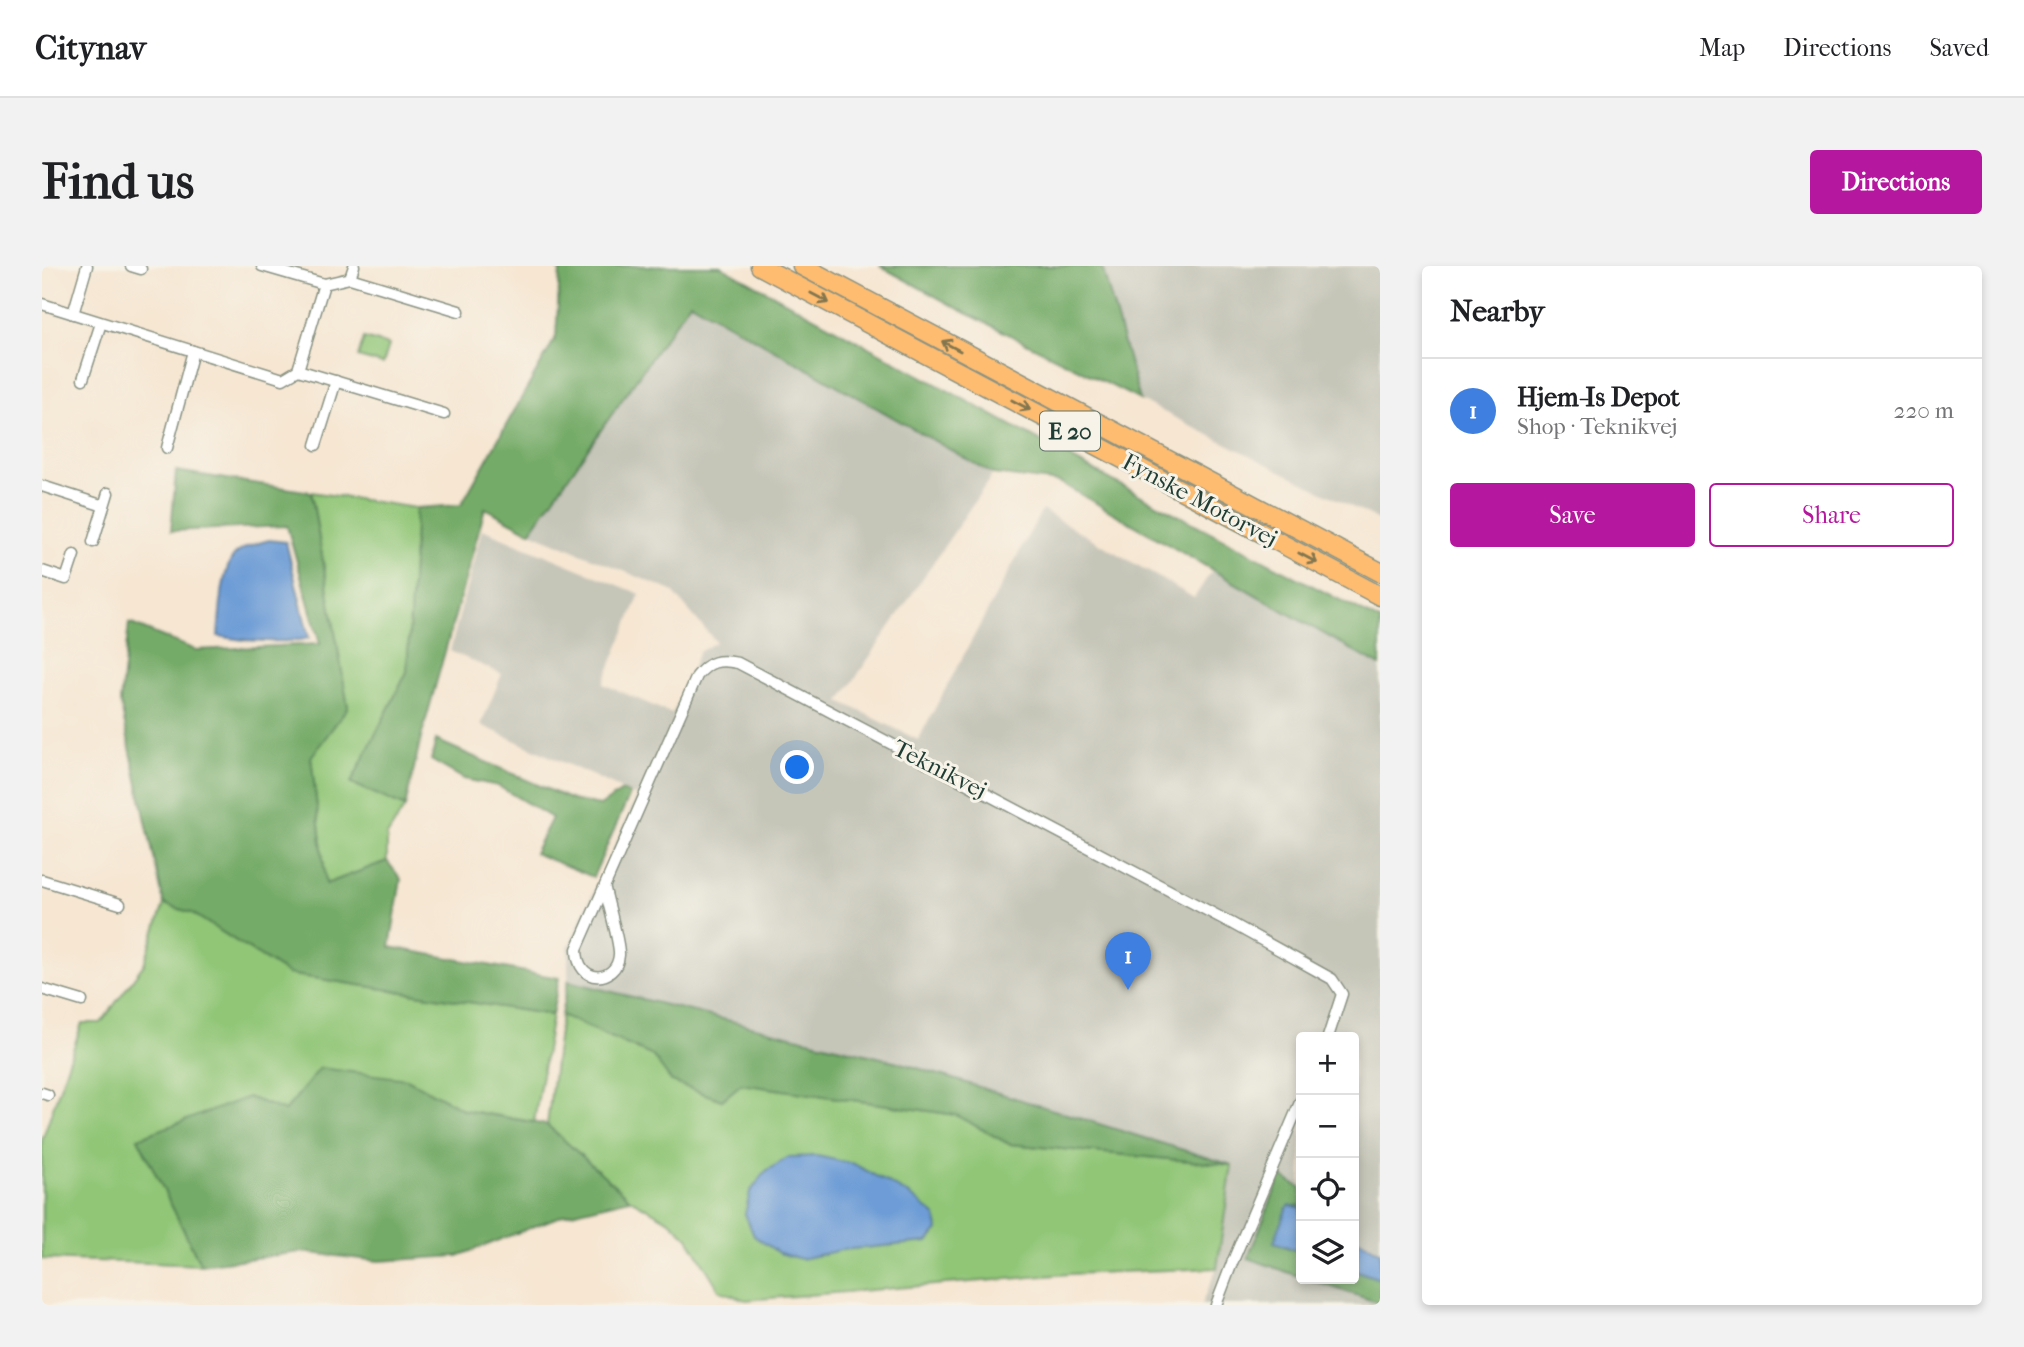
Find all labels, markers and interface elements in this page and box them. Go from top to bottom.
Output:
text: Citynav [35,29,146,68]
text: Map [1699,34,1745,62]
text: Directions [1783,34,1891,62]
text: Saved [1929,34,1989,62]
button: Directions [1810,150,1982,214]
text: Find us [42,153,194,211]
one-way arrow [809,292,830,305]
text: Nearby [1450,294,1545,329]
one-way arrow [942,338,962,352]
text: Hjem-Is Depot [1517,382,1680,413]
text: 1 [1469,397,1477,424]
text: 220 m [1894,397,1954,424]
one-way arrow [1010,399,1031,412]
road number: E 20 [1040,412,1100,450]
text: Shop · Teknikvej [1517,413,1677,440]
street label: Fynske Motorvej [1118,447,1282,553]
button: Save [1450,483,1695,547]
button: Share [1709,483,1954,547]
one-way arrow [1297,552,1318,565]
street label: Teknikvej [889,734,991,804]
your location [780,750,814,784]
pin: 1 [1105,932,1151,990]
map controls [1296,1032,1359,1284]
button: + [1296,1032,1359,1095]
button: − [1296,1095,1359,1158]
button: locate [1296,1158,1359,1221]
button: layers [1296,1221,1359,1284]

